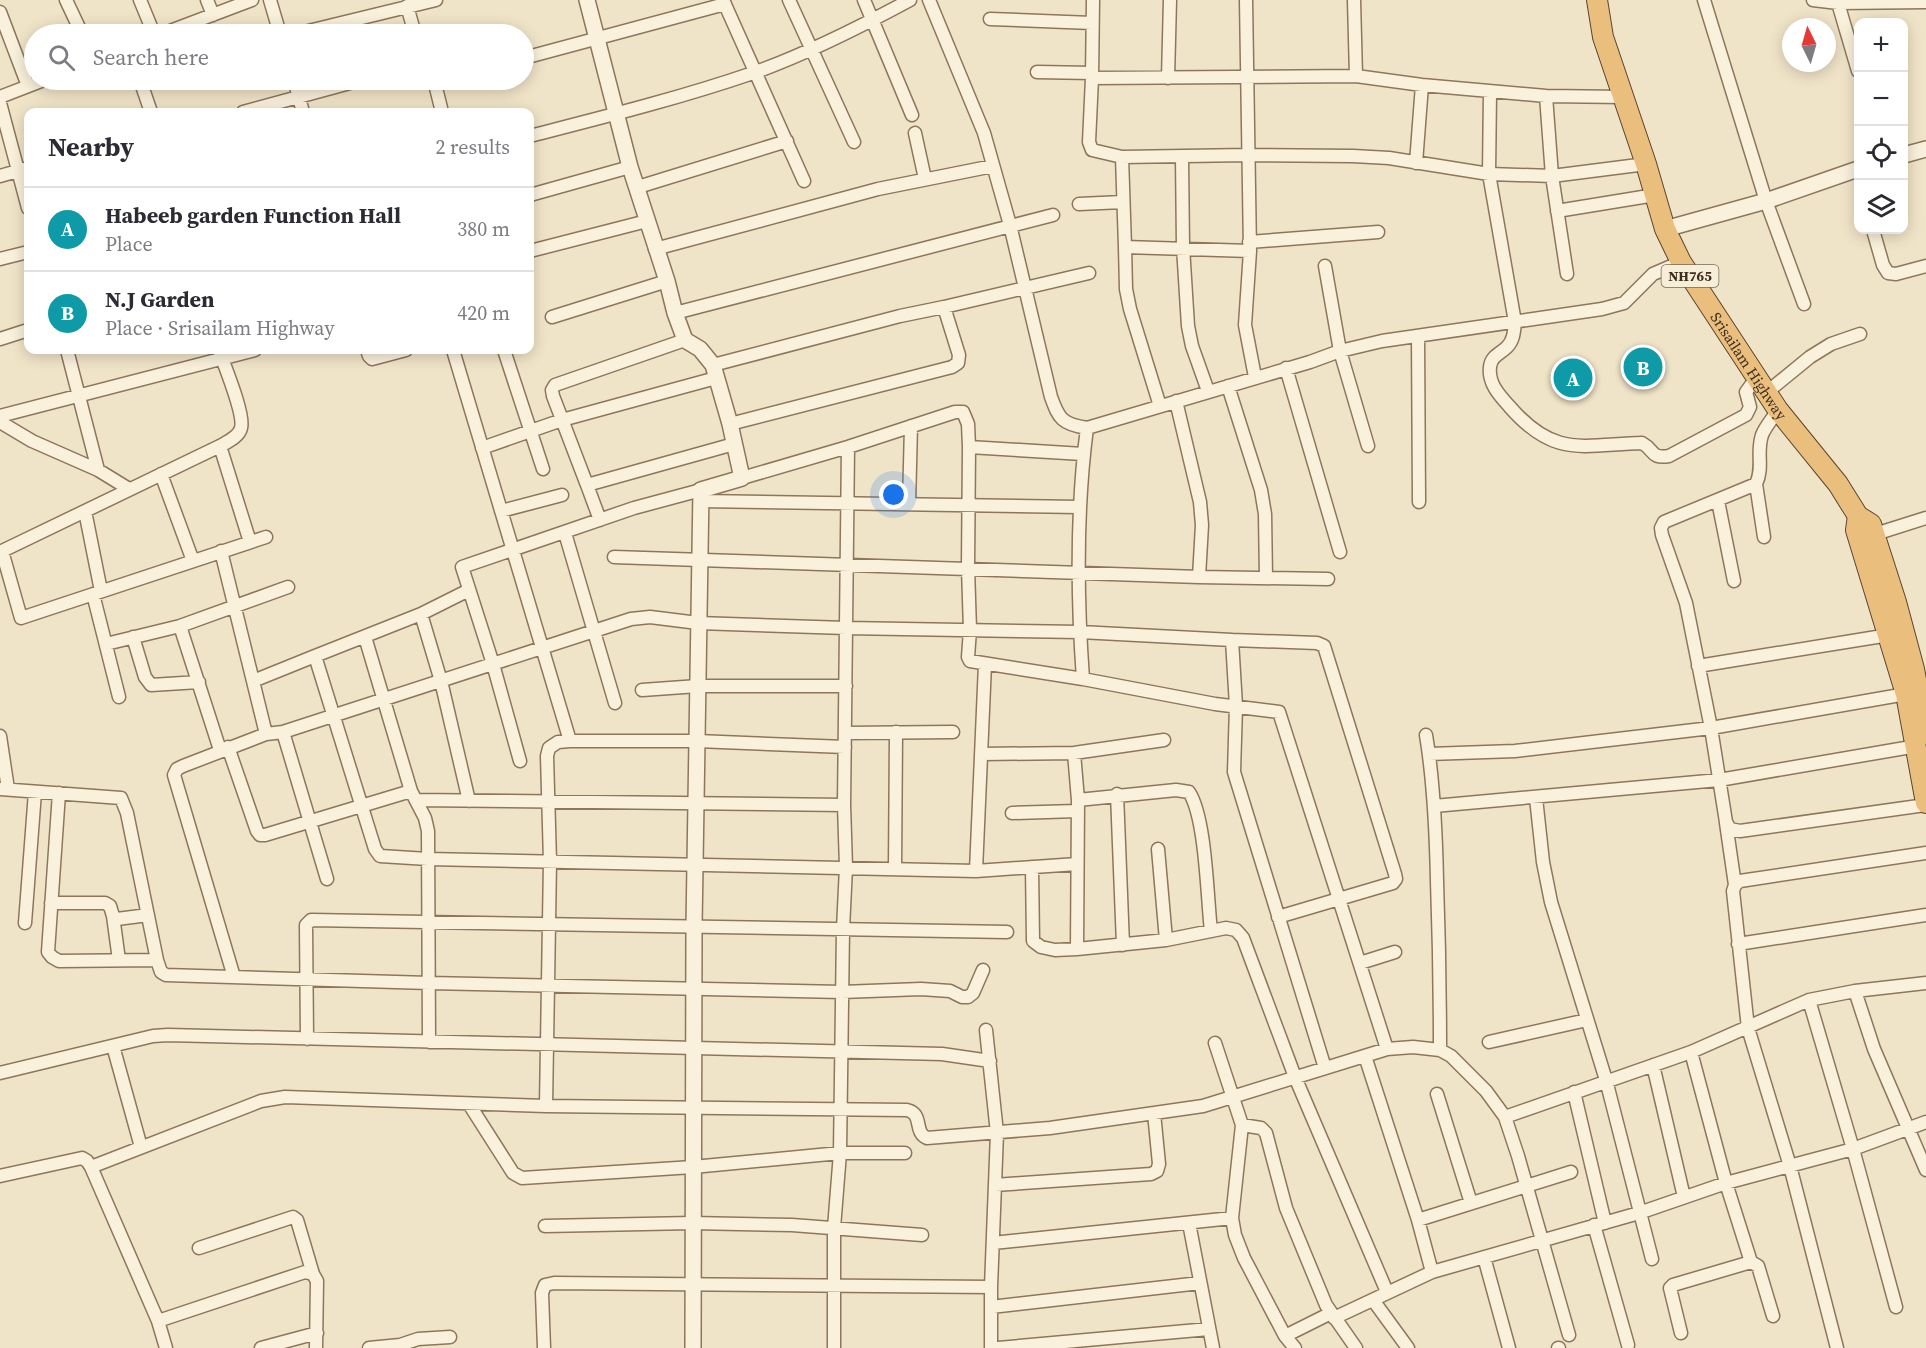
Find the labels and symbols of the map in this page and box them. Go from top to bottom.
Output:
north arrow [1782,18,1836,72]
road number: NH765 [1662,265,1718,287]
street label: Srisailam Highway [1706,308,1792,424]
pin: B [1624,344,1662,389]
pin: A [1554,356,1592,400]
your location [879,480,908,509]

